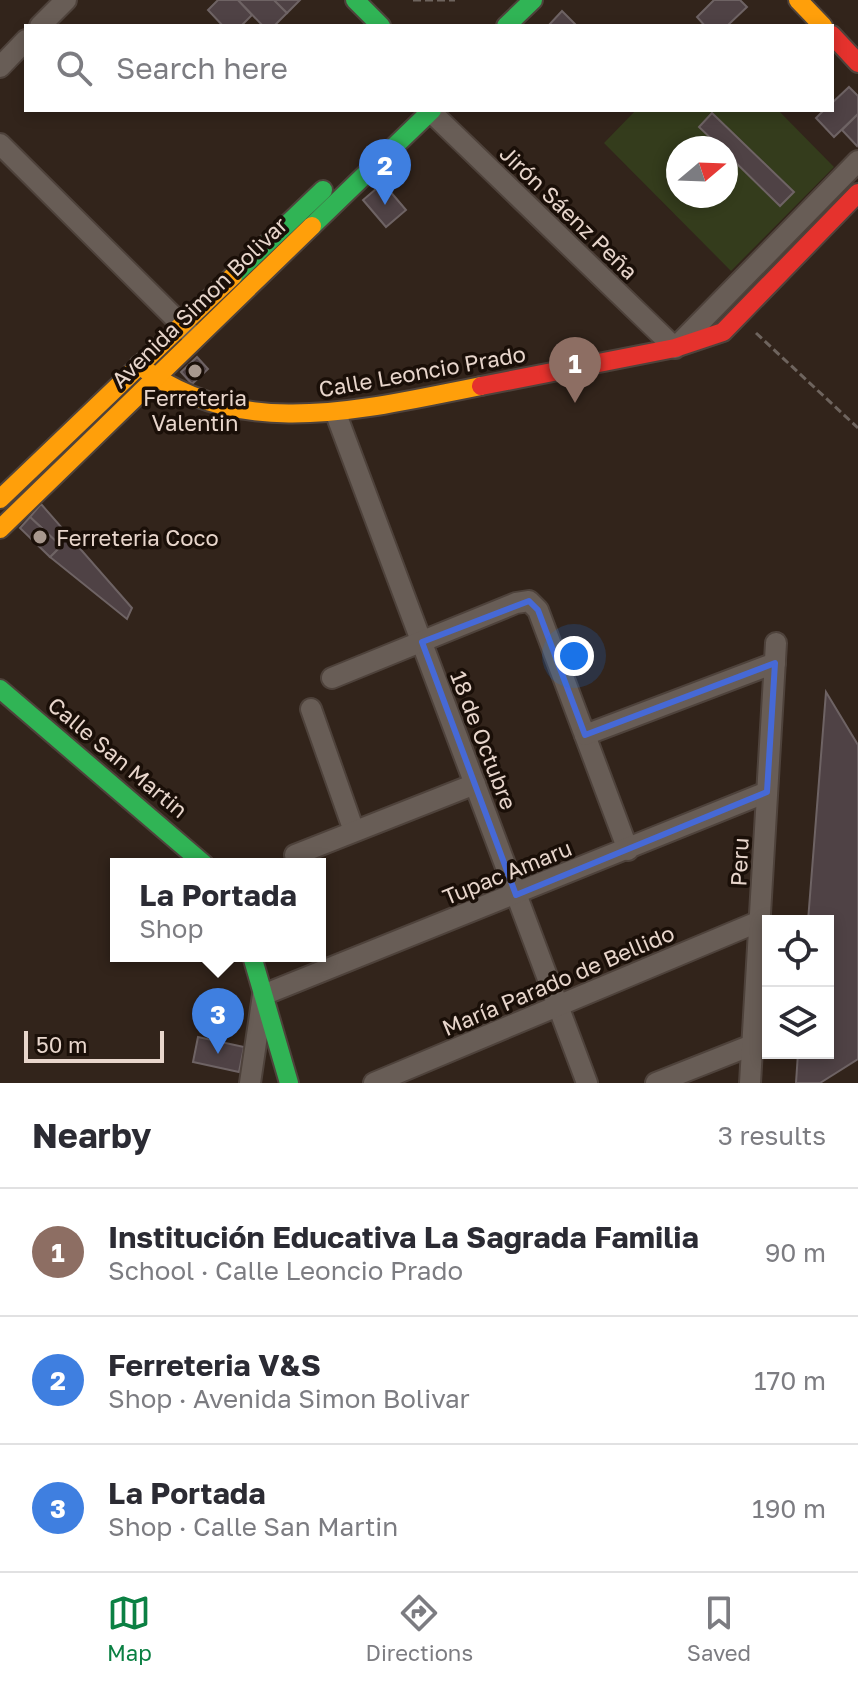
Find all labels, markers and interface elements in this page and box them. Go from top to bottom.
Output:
search box [24,24,834,112]
icon: search [52,46,96,90]
text: Search here [116,50,288,86]
north arrow [666,136,738,208]
pin: 2 [359,139,411,205]
street label: Jirón Sáenz Peña [494,139,644,285]
street label: Avenida Simon Bolivar [105,211,293,393]
pin: 1 [549,337,601,403]
street label: Calle Leoncio Prado [316,339,528,403]
marker: Ferreteria Valentin [186,362,204,380]
place label: Ferreteria Valentin [143,384,247,436]
place label: Ferreteria Coco [56,524,219,551]
marker: Ferreteria Coco [31,528,49,546]
your location [554,636,594,676]
street label: 18 de Octubre [445,667,523,813]
street label: Calle San Martin [43,691,193,823]
street label: Tupac Amaru [438,834,576,910]
street label: Peru [724,837,754,887]
popup [110,858,326,962]
text: La Portada [139,877,297,913]
text: Shop [139,913,203,944]
map controls [762,915,834,1059]
button: locate [762,915,834,987]
street label: María Parado de Bellido [438,919,678,1041]
button: layers [762,987,834,1059]
pin: 3 [192,988,244,1054]
scale bar [24,1027,164,1063]
text: 50 m [36,1031,87,1058]
text: Nearby [32,1115,152,1155]
text: 3 results [718,1120,826,1151]
text: Institución Educativa La Sagrada Familia [108,1219,699,1255]
text: 1 [51,1237,65,1268]
text: 90 m [765,1237,826,1268]
text: School · Calle Leoncio Prado [108,1255,463,1286]
text: Ferreteria V&S [108,1347,321,1383]
text: 2 [50,1365,66,1396]
text: 170 m [754,1365,826,1396]
text: Shop · Avenida Simon Bolivar [108,1383,470,1414]
text: La Portada [108,1475,266,1511]
text: 3 [50,1493,66,1524]
text: 190 m [752,1493,826,1524]
text: Shop · Calle San Martin [108,1511,398,1542]
tab: Map [107,1591,152,1666]
tab: Directions [366,1591,473,1666]
tab: Saved [687,1591,751,1666]

